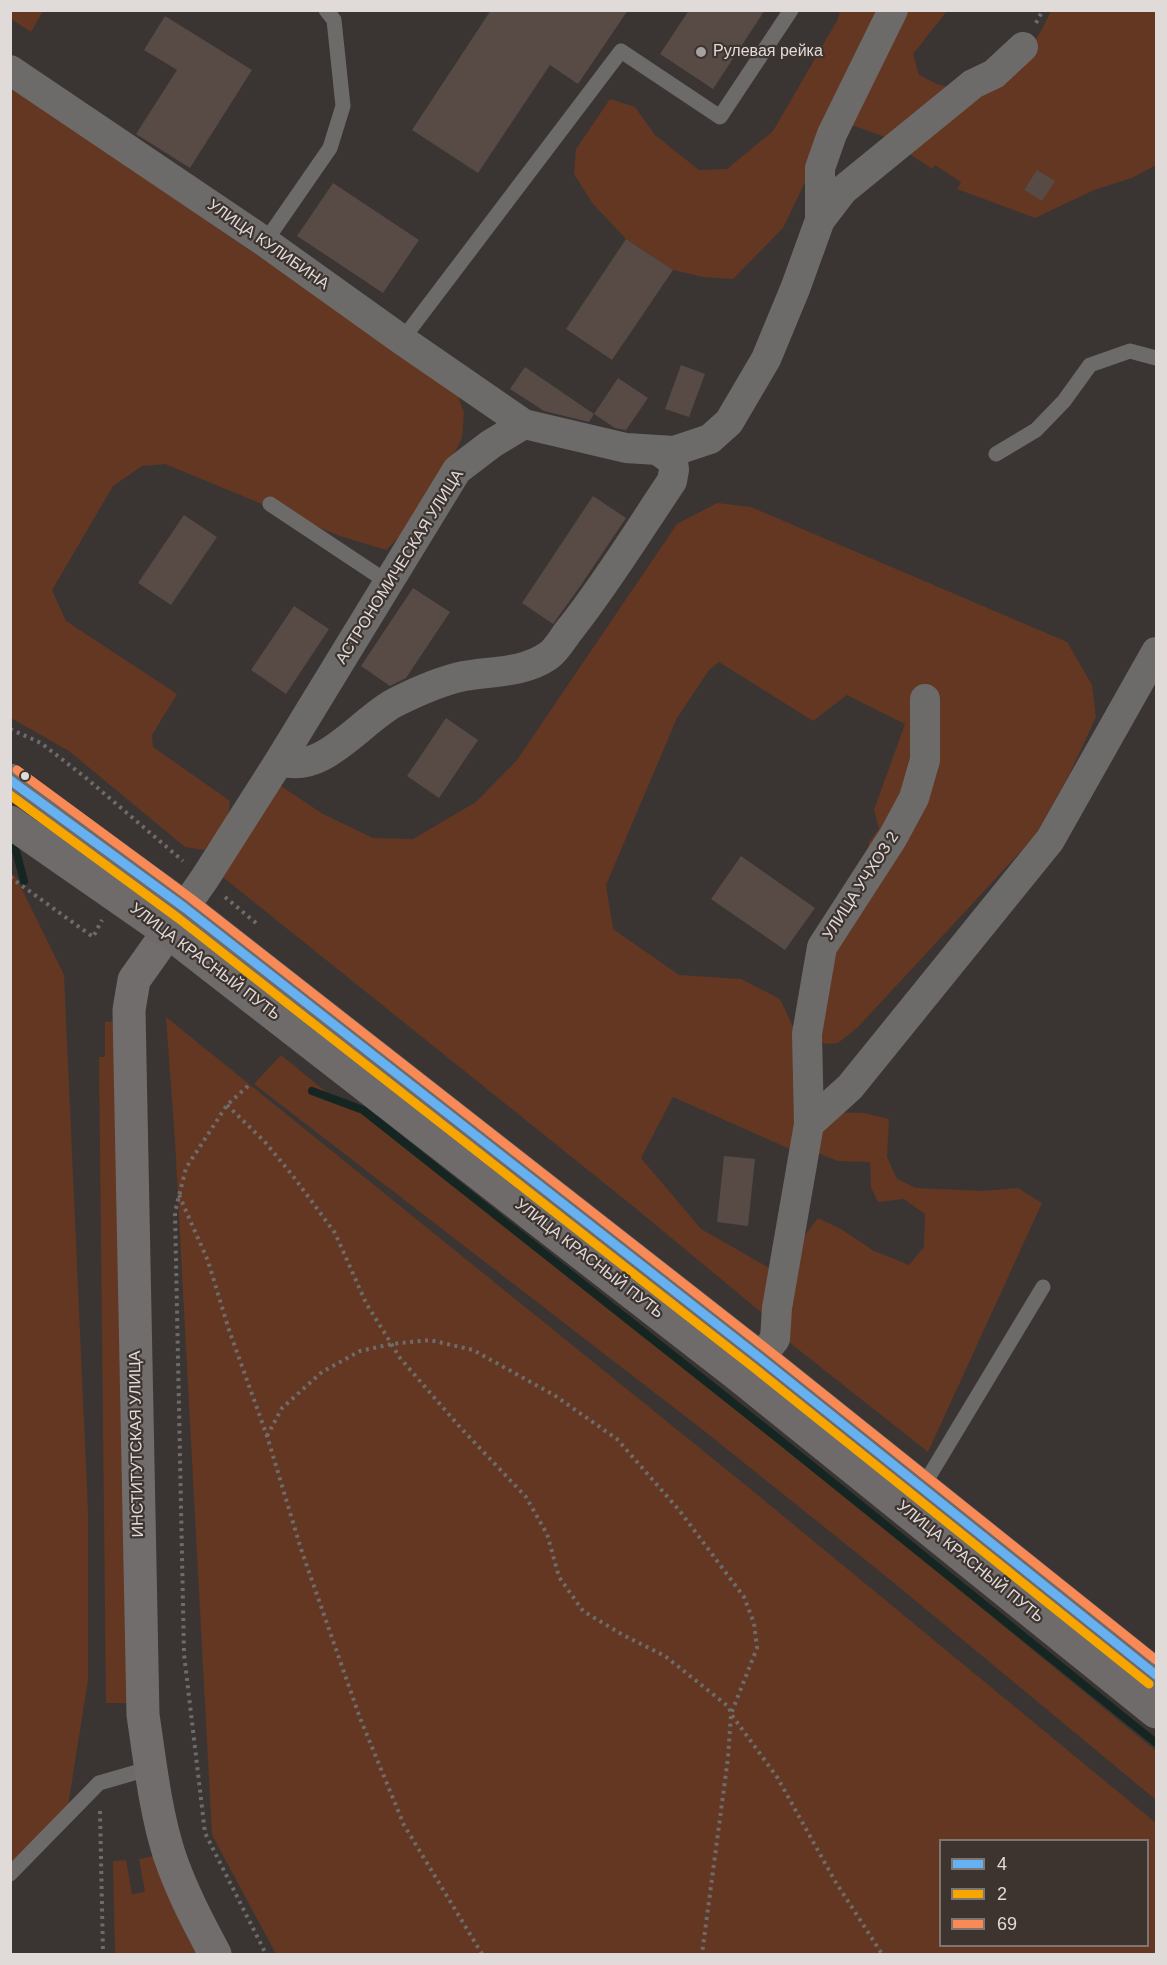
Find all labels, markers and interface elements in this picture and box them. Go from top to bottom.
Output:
place label: Рулевая рейка [713,42,823,62]
marker: Рулевая рейка [694,45,708,59]
street label: УЛИЦА КУЛИБИНА [204,196,332,294]
street label: АСТРОНОМИЧЕСКАЯ УЛИЦА [332,466,468,668]
unlabelled marker [19,770,31,782]
street label: УЛИЦА УЧХОЗ 2 [819,828,903,944]
street label: УЛИЦА КРАСНЫЙ ПУТЬ [126,899,284,1025]
street label: УЛИЦА КРАСНЫЙ ПУТЬ [511,1195,667,1323]
street label: ИНСТИТУТСКАЯ УЛИЦА [126,1350,148,1538]
street label: УЛИЦА КРАСНЫЙ ПУТЬ [893,1497,1047,1627]
legend [939,1839,1149,1947]
text: 4 [997,1854,1007,1874]
text: 2 [997,1884,1007,1904]
text: 69 [997,1914,1017,1934]

